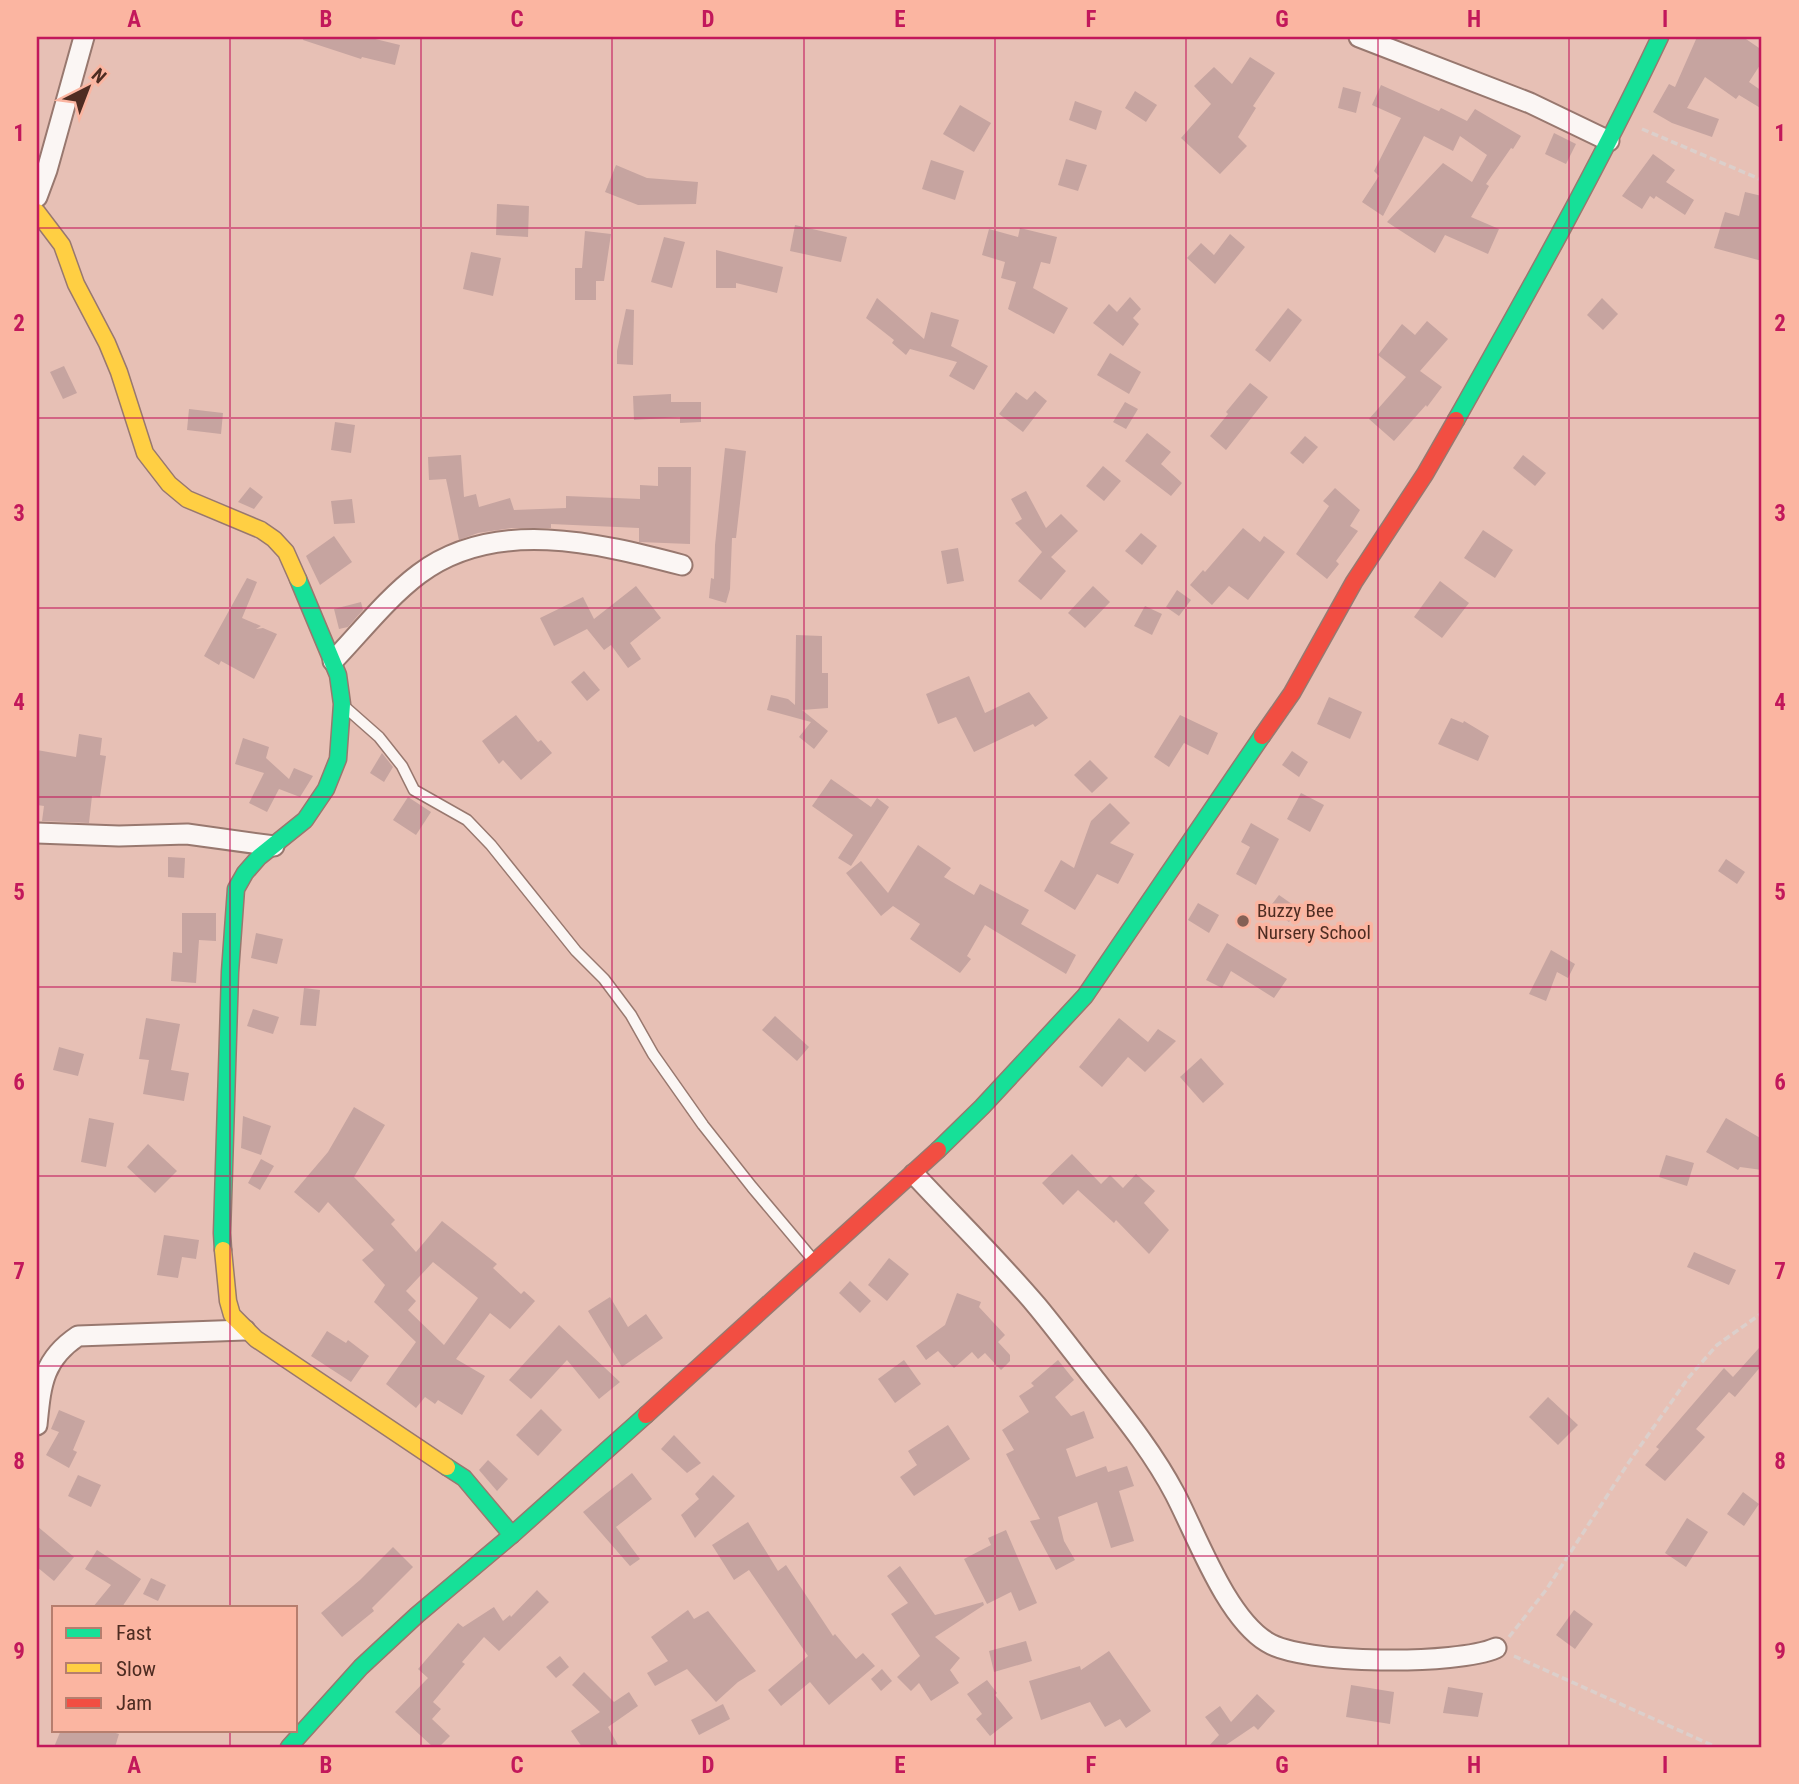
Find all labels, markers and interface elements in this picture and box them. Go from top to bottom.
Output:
text: A [127,6,141,33]
text: B [320,6,332,33]
text: C [510,6,524,33]
text: D [702,6,715,33]
text: E [894,6,906,33]
text: F [1086,6,1097,33]
text: G [1275,6,1289,33]
text: H [1467,6,1481,33]
text: I [1662,6,1668,33]
north arrow [52,52,122,122]
text: N [87,63,111,88]
text: 1 [13,120,25,147]
text: 1 [1774,120,1786,147]
text: 2 [13,310,25,337]
text: 2 [1774,310,1786,337]
text: 3 [13,500,25,527]
text: 3 [1774,500,1786,527]
text: 4 [13,689,25,716]
text: 4 [1774,689,1786,716]
text: 5 [13,879,25,906]
text: 5 [1774,879,1786,906]
place label: Buzzy Bee Nursery School [1257,899,1371,944]
marker: Buzzy Bee Nursery School [1235,913,1251,929]
text: 6 [13,1069,25,1096]
text: 6 [1774,1069,1786,1096]
text: 7 [13,1258,25,1285]
text: 7 [1774,1258,1786,1285]
text: 8 [13,1448,25,1475]
text: 8 [1774,1448,1786,1475]
legend [52,1606,298,1732]
text: Fast [116,1621,152,1645]
text: 9 [13,1638,25,1665]
text: 9 [1774,1638,1786,1665]
text: Slow [116,1657,156,1681]
text: Jam [116,1691,152,1715]
text: A [127,1752,141,1779]
text: B [320,1752,332,1779]
text: C [510,1752,524,1779]
text: D [702,1752,715,1779]
text: E [894,1752,906,1779]
text: F [1086,1752,1097,1779]
text: G [1275,1752,1289,1779]
text: H [1467,1752,1481,1779]
text: I [1662,1752,1668,1779]

